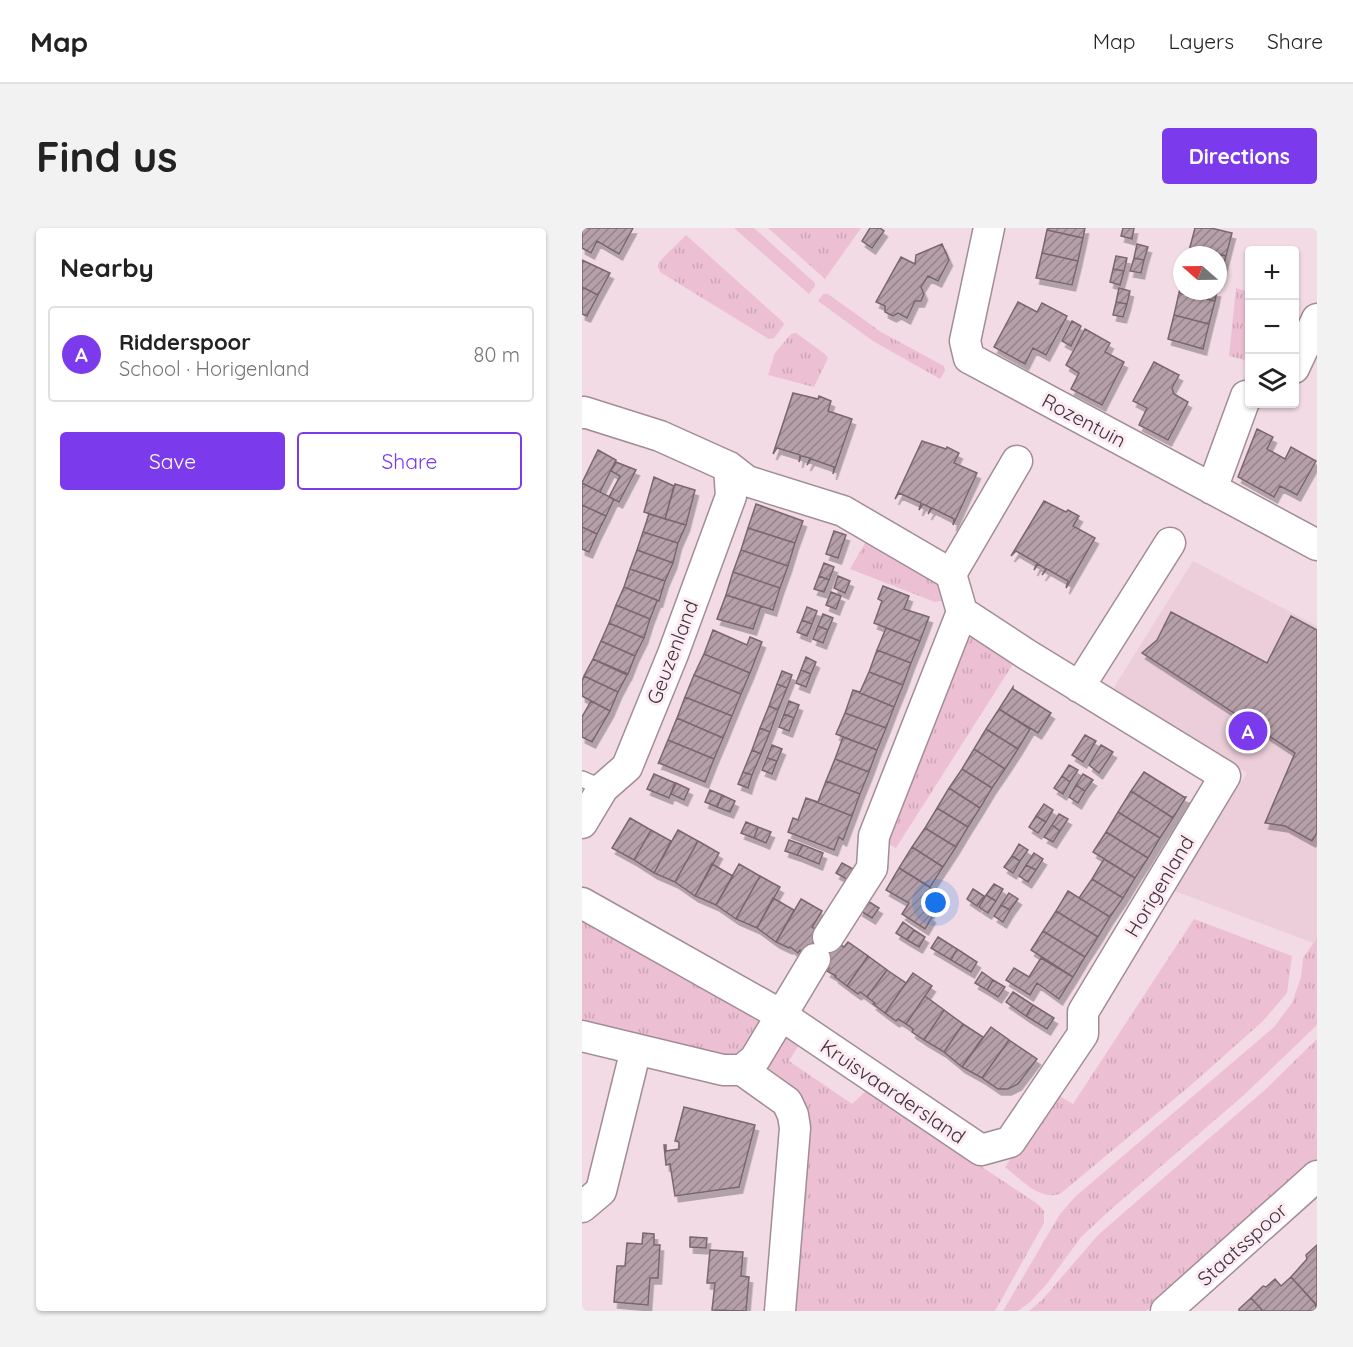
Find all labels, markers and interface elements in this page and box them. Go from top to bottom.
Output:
text: Map [30,24,88,59]
text: Map [1093,28,1136,54]
text: Layers [1169,28,1234,54]
text: Share [1267,28,1323,54]
button: Directions [1162,128,1317,184]
text: Find us [36,130,178,183]
north arrow [1173,246,1227,300]
map controls [1245,246,1299,408]
button: + [1245,246,1299,300]
text: Nearby [60,251,154,284]
button: − [1245,300,1299,354]
text: Ridderspoor [119,328,251,356]
text: A [75,342,88,367]
text: 80 m [474,342,520,367]
button: layers [1245,354,1299,408]
text: School · Horigenland [119,356,309,381]
street label: Rozentuin [1038,388,1130,452]
button: Save [60,432,285,490]
button: Share [297,432,522,490]
street label: Geuzenland [641,597,703,707]
pin: A [1228,708,1268,754]
street label: Horigenland [1119,831,1199,941]
your location [921,888,950,917]
street label: Kruisvaardersland [816,1033,970,1149]
street label: Staatsspoor [1192,1197,1292,1291]

